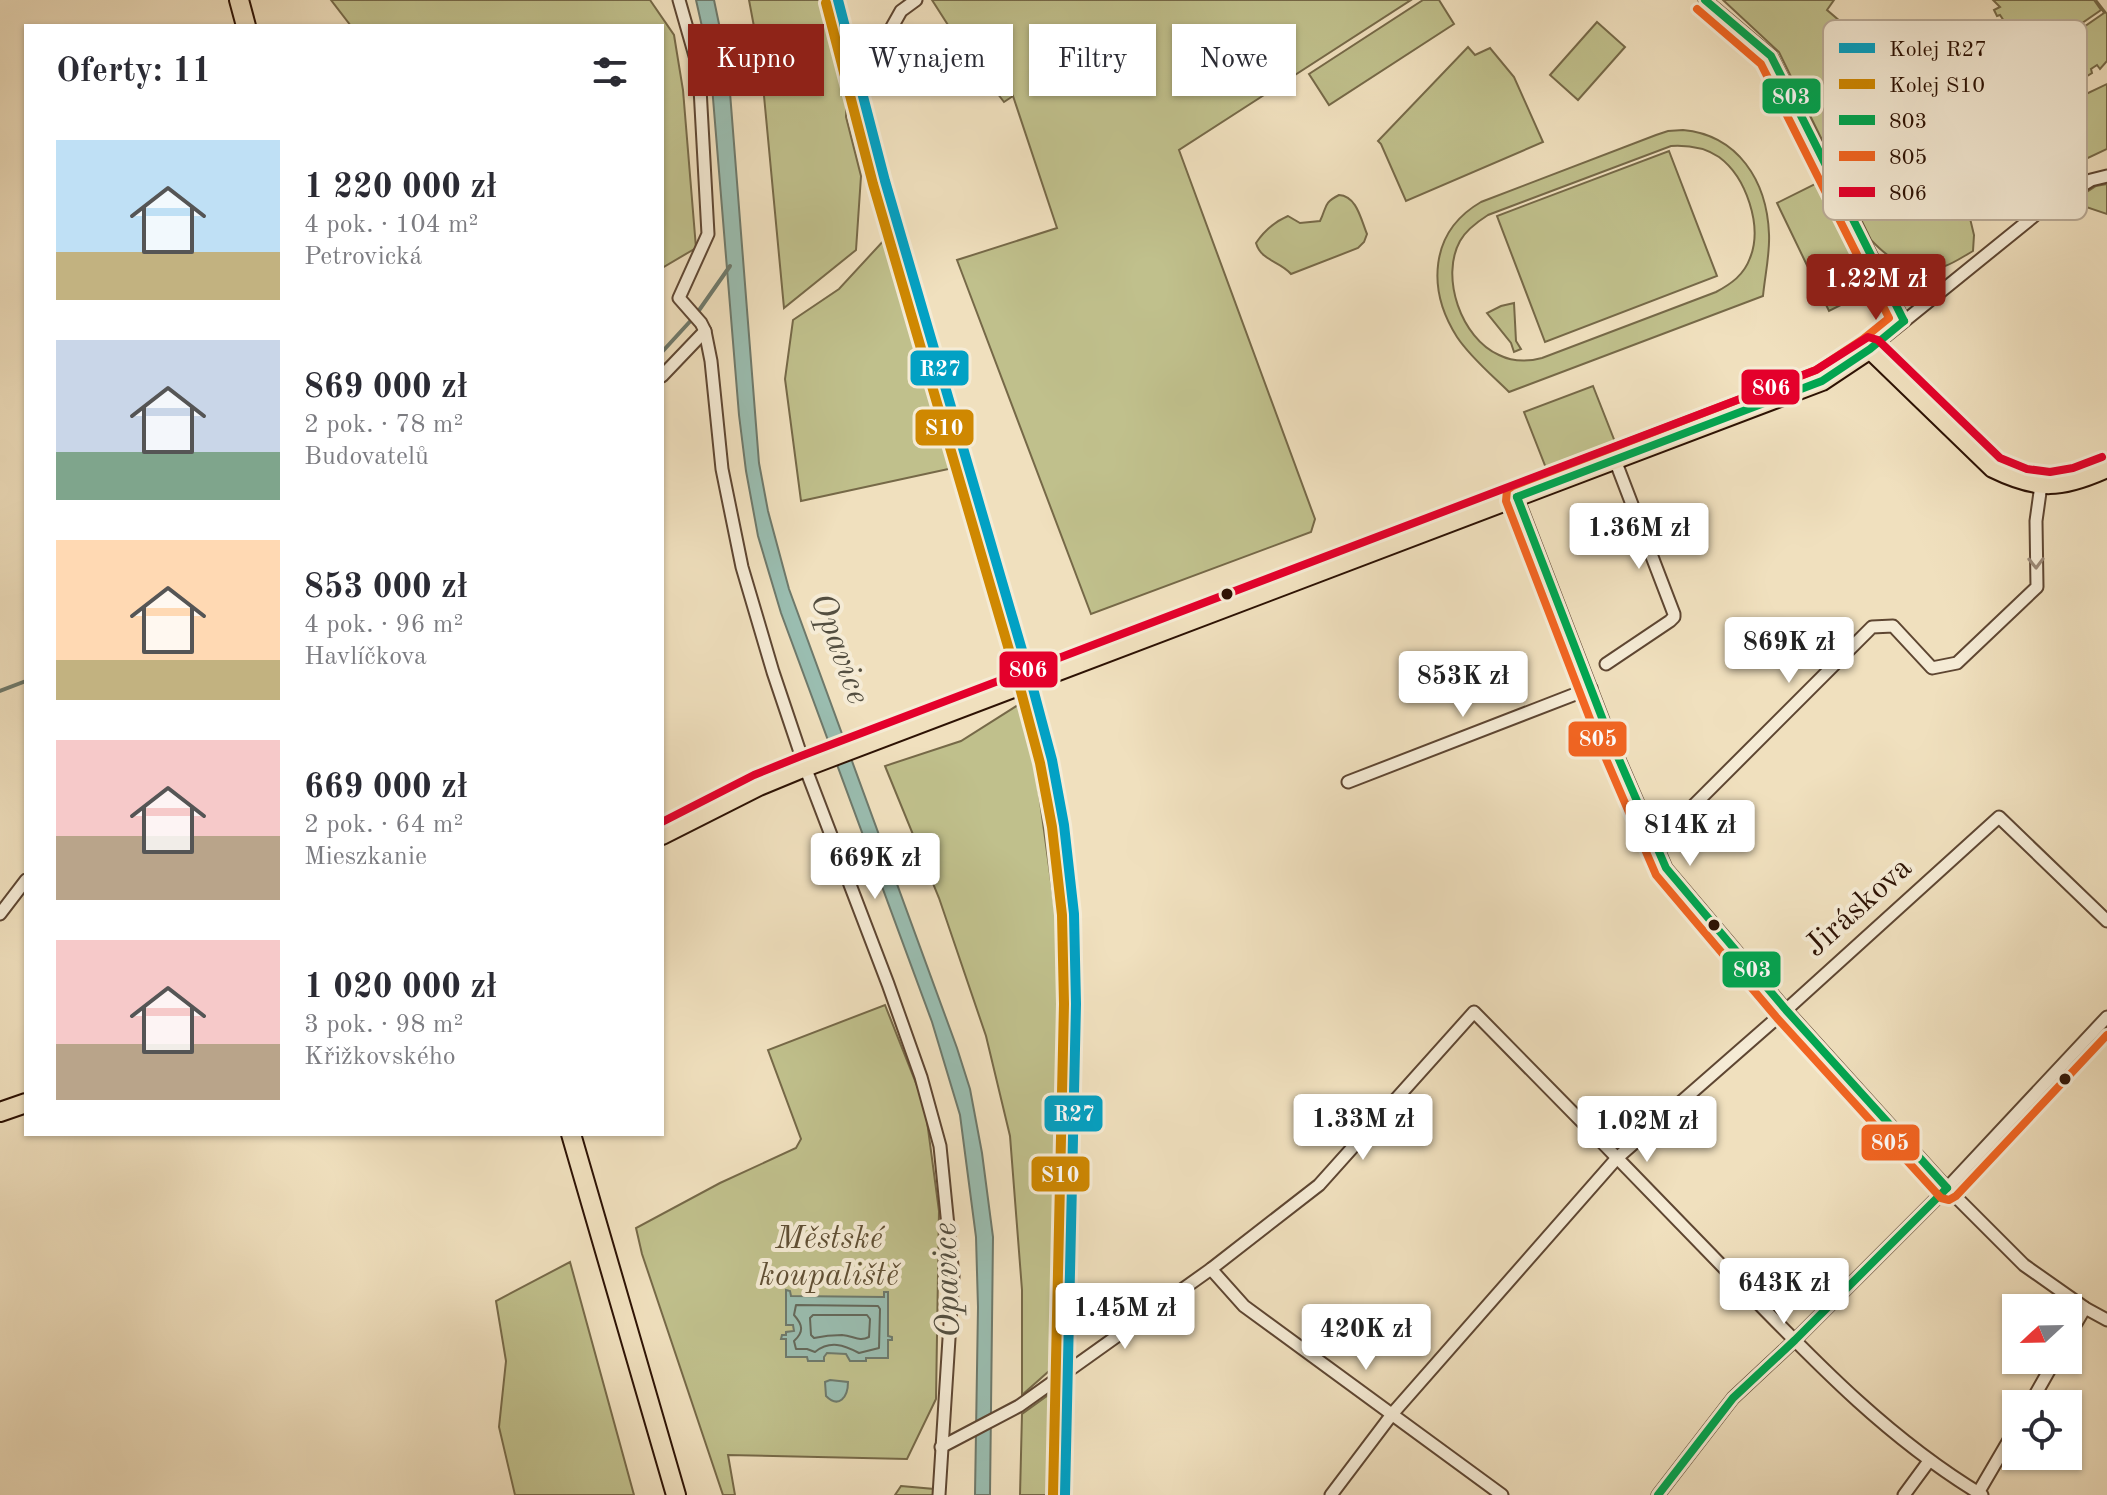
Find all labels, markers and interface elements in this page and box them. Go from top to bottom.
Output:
legend [1823,20,2087,220]
chip: Kupno [688,24,824,96]
chip: Wynajem [840,24,1013,96]
chip: Filtry [1029,24,1156,96]
chip: Nowe [1172,24,1296,96]
text: Kolej R27 [1889,39,1987,61]
icon: filters [588,50,632,94]
text: Oferty: 11 [56,55,212,89]
text: Kolej S10 [1889,75,1985,97]
line badge: 803 [1761,77,1822,115]
text: 803 [1772,87,1810,109]
text: 803 [1889,111,1927,133]
text: 805 [1889,147,1927,169]
text: 1 220 000 zł [304,171,497,205]
icon: home [120,172,216,268]
text: 806 [1889,183,1927,205]
text: 4 pok. · 104 m² [304,212,478,238]
text: Petrovická [304,244,422,270]
pin: 1.22M zł [1793,254,1959,322]
text: 1.22M zł [1825,267,1927,293]
line badge: R27 [909,349,970,387]
text: R27 [919,359,961,381]
line badge: 806 [1740,368,1801,406]
text: 869 000 zł [304,371,467,405]
icon: home [120,372,216,468]
text: 806 [1752,378,1790,400]
line badge: S10 [914,408,975,447]
text: 2 pok. · 78 m² [304,412,463,438]
text: S10 [924,418,964,440]
text: Budovatelů [304,444,429,470]
pin: 1.36M zł [1556,503,1722,571]
text: 1.36M zł [1588,516,1690,542]
one-way arrow [2028,557,2045,570]
text: 853 000 zł [304,571,467,605]
icon: home [120,572,216,668]
unlabelled marker [1219,586,1235,602]
water label: Opavice [803,589,875,709]
text: 4 pok. · 96 m² [304,612,463,638]
pin: 869K zł [1715,617,1863,685]
text: 869K zł [1743,630,1835,656]
text: Havlíčkova [304,644,427,670]
line badge: 806 [998,650,1059,689]
pin: 853K zł [1389,651,1537,719]
text: 806 [1009,660,1047,682]
text: 853K zł [1417,664,1509,690]
line badge: 805 [1567,720,1628,758]
text: 805 [1579,729,1617,751]
text: 669 000 zł [304,771,467,805]
icon: home [120,772,216,868]
pin: 814K zł [1616,800,1764,868]
text: 2 pok. · 64 m² [304,812,463,838]
text: 814K zł [1644,813,1736,839]
pin: 669K zł [801,833,949,901]
text: Mieszkanie [304,844,427,870]
text: 669K zł [829,846,921,872]
street label: Jiráskova [1799,852,1919,964]
unlabelled marker [1706,917,1722,933]
line badge: 803 [1721,950,1782,989]
text: 803 [1733,960,1771,982]
text: 1 020 000 zł [304,971,497,1005]
icon: home [120,972,216,1068]
text: 3 pok. · 98 m² [304,1012,463,1038]
text: Křižkovského [304,1044,456,1070]
unlabelled marker [2057,1071,2073,1087]
line badge: R27 [1043,1094,1104,1133]
pin: 1.33M zł [1280,1094,1446,1162]
pin: 1.02M zł [1564,1096,1730,1164]
text: R27 [1053,1104,1095,1126]
text: 1.33M zł [1312,1107,1414,1133]
text: 1.02M zł [1596,1109,1698,1135]
line badge: 805 [1860,1123,1921,1162]
text: 805 [1871,1133,1909,1155]
line badge: S10 [1030,1155,1091,1193]
text: S10 [1040,1165,1080,1187]
water label: Opavice [929,1222,967,1338]
park label: Městské koupaliště [759,1224,902,1293]
pin: 643K zł [1710,1258,1858,1326]
text: 643K zł [1738,1271,1830,1297]
pin: 1.45M zł [1042,1283,1208,1351]
north arrow [2002,1294,2082,1374]
map controls [2002,1294,2082,1470]
text: 1.45M zł [1074,1296,1176,1322]
pin: 420K zł [1292,1304,1440,1372]
text: 420K zł [1320,1317,1412,1343]
button: locate [2002,1390,2082,1470]

